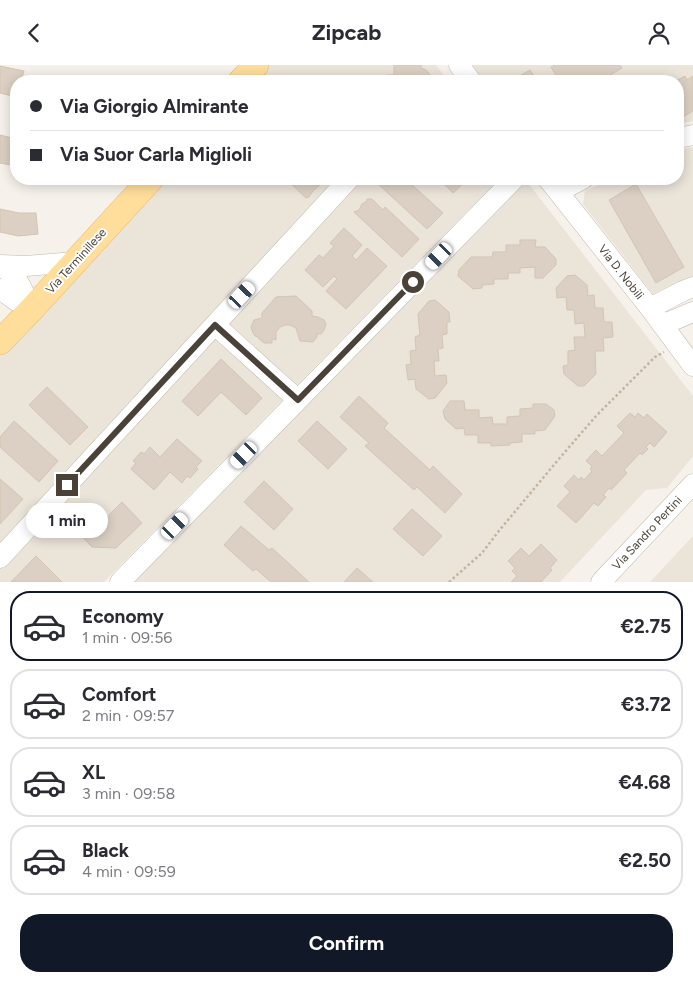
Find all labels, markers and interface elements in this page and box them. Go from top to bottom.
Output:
icon: back [20,19,48,47]
text: Zipcab [312,19,381,46]
icon: person [645,19,673,47]
text: Via Giorgio Almirante [60,95,249,118]
text: Via Suor Carla Miglioli [60,143,252,166]
street label: Via Terminillese [43,225,109,297]
car [423,240,454,272]
street label: Via D. Nobili [595,242,647,302]
route start [402,271,424,293]
car [226,279,257,311]
car [228,439,259,471]
route end [56,474,78,496]
street label: Via Sandro Pertini [609,493,685,573]
callout: 1 min [26,503,108,537]
car [159,510,190,542]
text: 1 min [48,511,86,530]
icon: car [22,604,67,649]
text: Economy [82,605,164,628]
text: €2.75 [620,615,671,638]
text: 1 min · 09:56 [82,628,172,647]
icon: car [22,682,67,727]
text: Comfort [82,683,157,706]
text: €3.72 [621,693,671,716]
text: 2 min · 09:57 [82,706,174,725]
icon: car [22,760,67,805]
text: XL [82,761,105,784]
text: €4.68 [618,771,671,794]
text: 3 min · 09:58 [82,784,175,803]
icon: car [22,838,67,883]
text: Black [82,839,129,862]
text: €2.50 [619,849,671,872]
text: 4 min · 09:59 [82,862,176,881]
button: Confirm [20,914,673,972]

